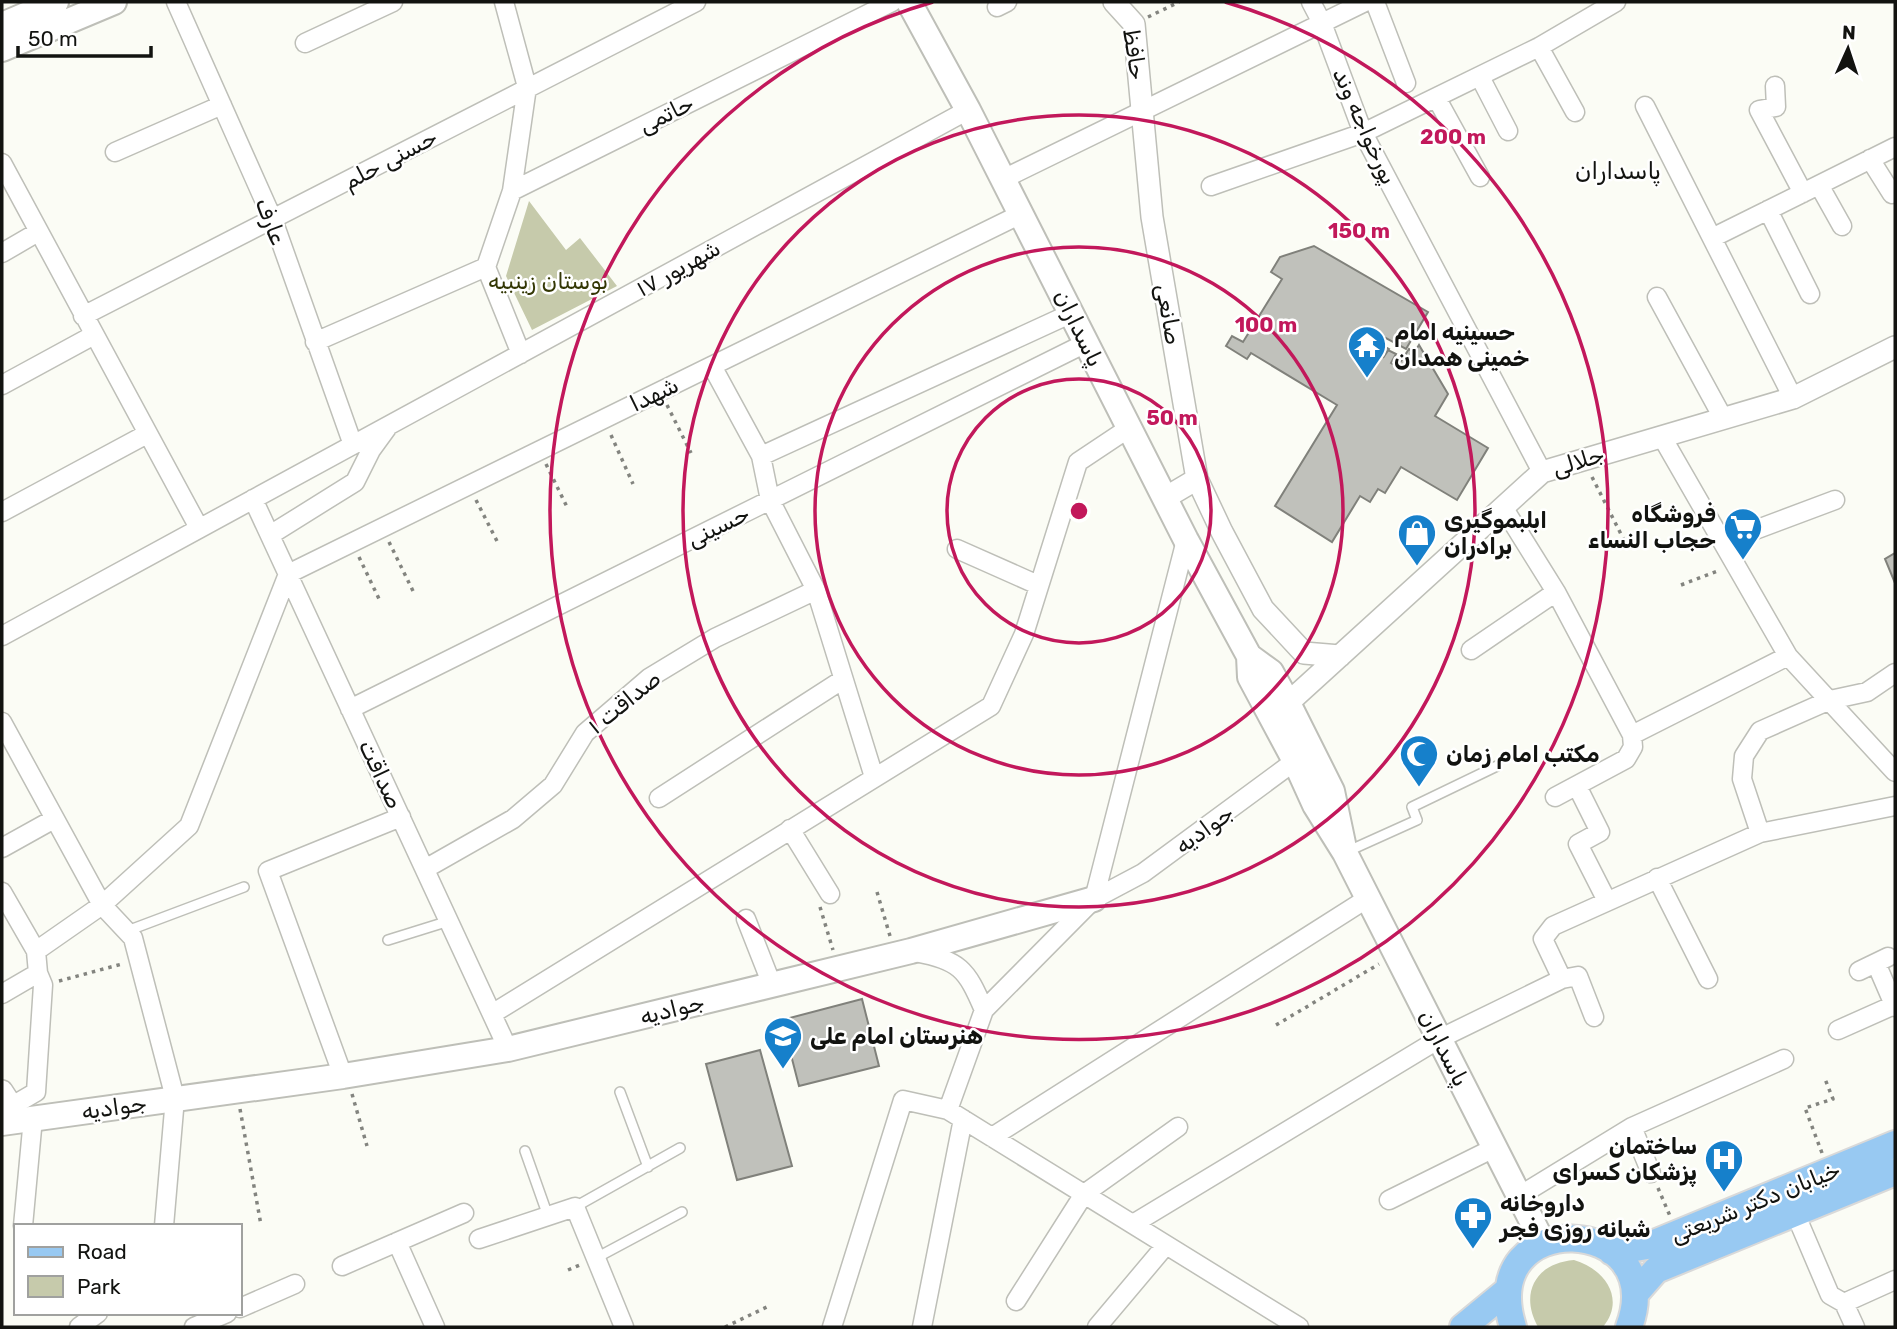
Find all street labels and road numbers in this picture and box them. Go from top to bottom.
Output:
street label: حافظ [1117,27,1153,81]
street label: پورخواجه وند [1325,63,1403,189]
street label: حاتمی [634,89,698,139]
street label: حسنی حلم [338,123,442,196]
street label: عارف [249,194,293,248]
street label: ۱۷ شهریور [631,233,725,303]
street label: صانعی [1150,281,1188,347]
street label: پاسداران [1047,285,1110,372]
street label: شهدا [625,370,683,418]
street label: جلالی [1549,440,1607,482]
street label: حسینی [682,499,754,553]
street label: صداقت ۱ [582,664,666,740]
street label: صداقت [353,735,409,813]
street label: جوادیه [1169,798,1239,860]
street label: جوادیه [637,988,707,1030]
street label: پاسداران [1411,1005,1475,1092]
street label: جوادیه [80,1089,148,1125]
street label: خیابان دکتر شریعتی [1666,1155,1844,1249]

